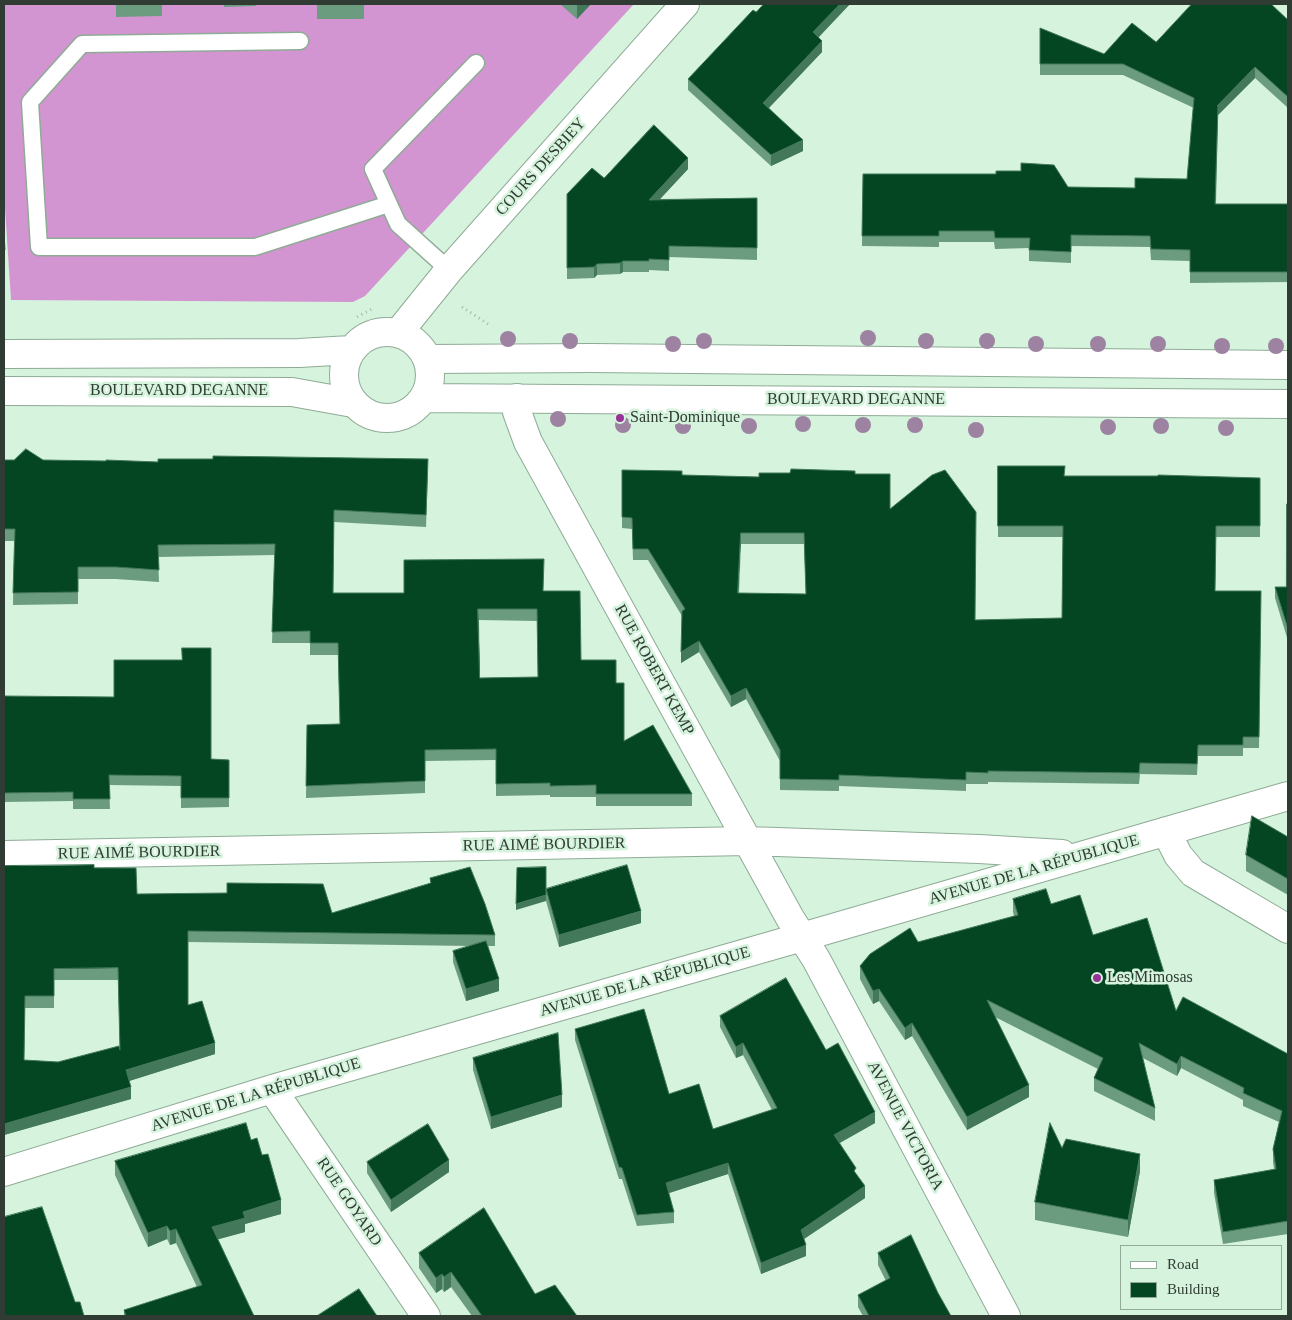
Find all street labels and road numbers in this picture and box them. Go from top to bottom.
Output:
street label: COURS DESBIEY [492,114,590,220]
street label: BOULEVARD DEGANNE [90,381,268,401]
street label: BOULEVARD DEGANNE [767,390,945,410]
street label: RUE ROBERT KEMP [610,601,698,739]
street label: AVENUE DE LA RÉPUBLIQUE [927,831,1141,909]
street label: RUE AIMÉ BOURDIER [463,834,625,856]
street label: RUE AIMÉ BOURDIER [58,842,220,864]
street label: AVENUE DE LA RÉPUBLIQUE [538,943,752,1021]
street label: AVENUE DE LA RÉPUBLIQUE [149,1054,363,1136]
street label: AVENUE VICTORIA [863,1058,947,1194]
street label: RUE GOYARD [312,1154,386,1250]

